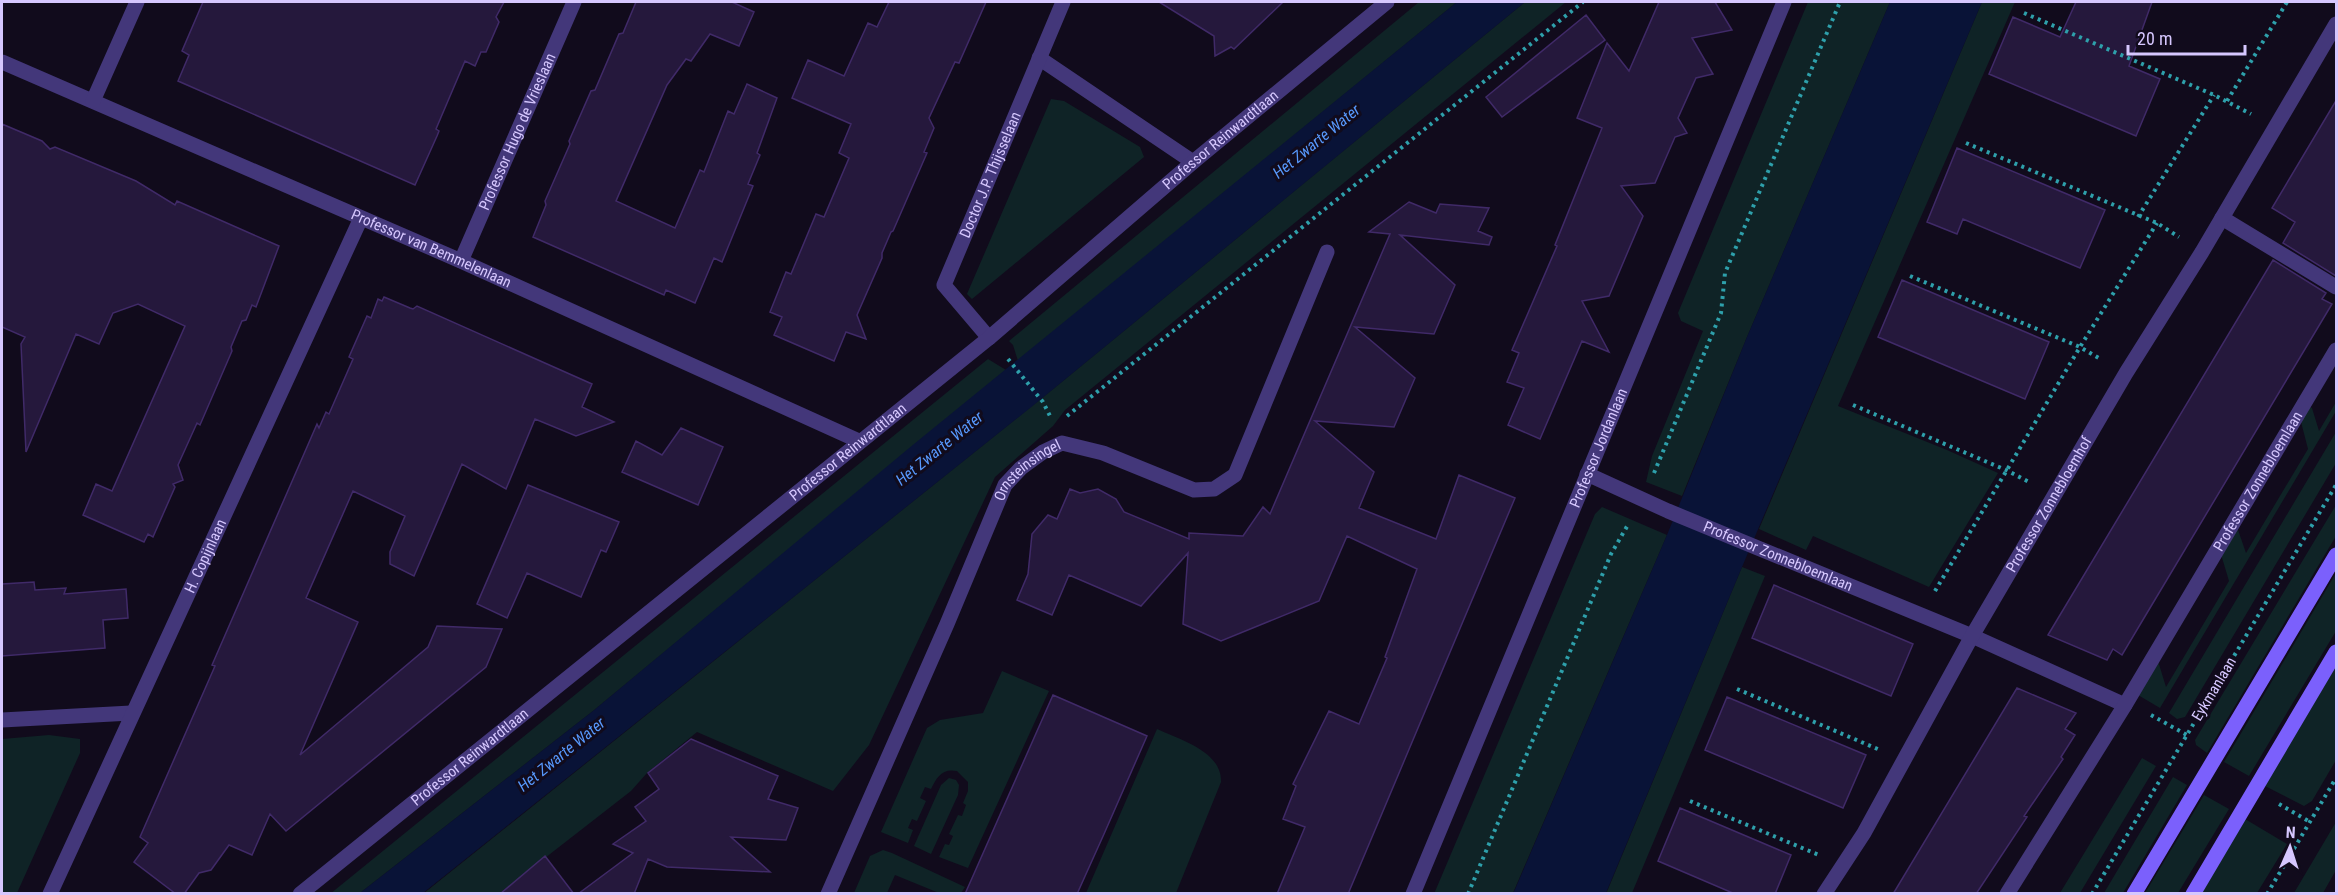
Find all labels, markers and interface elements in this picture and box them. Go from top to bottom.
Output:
scale bar [2128,18,2245,56]
text: 20 m [2137,28,2172,49]
street label: Professor Hugo de Vrieslaan [475,51,559,213]
street label: Professor Reinwardtlaan [1159,86,1282,193]
water label: Het Zwarte Water [1269,100,1365,182]
street label: Doctor J.P. Thijsselaan [956,109,1025,241]
street label: Professor van Bemmelenlaan [348,205,514,292]
street label: Professor Jordanlaan [1566,386,1631,510]
street label: Professor Reinwardtlaan [786,399,910,505]
water label: Het Zwarte Water [892,407,988,489]
street label: Professor Zonnebloemlaan [2209,408,2306,555]
street label: Professor Zonnebloemhof [2002,433,2096,576]
street label: Ornsteinsingel [990,436,1064,504]
street label: H. Copijnlaan [181,516,230,596]
street label: Professor Zonnebloemlaan [1701,518,1855,595]
street label: Eykmanlaan [2188,654,2240,724]
street label: Professor Reinwardtlaan [407,704,532,810]
water label: Het Zwarte Water [514,713,610,795]
north arrow [2260,817,2320,877]
text: N [2285,823,2296,842]

